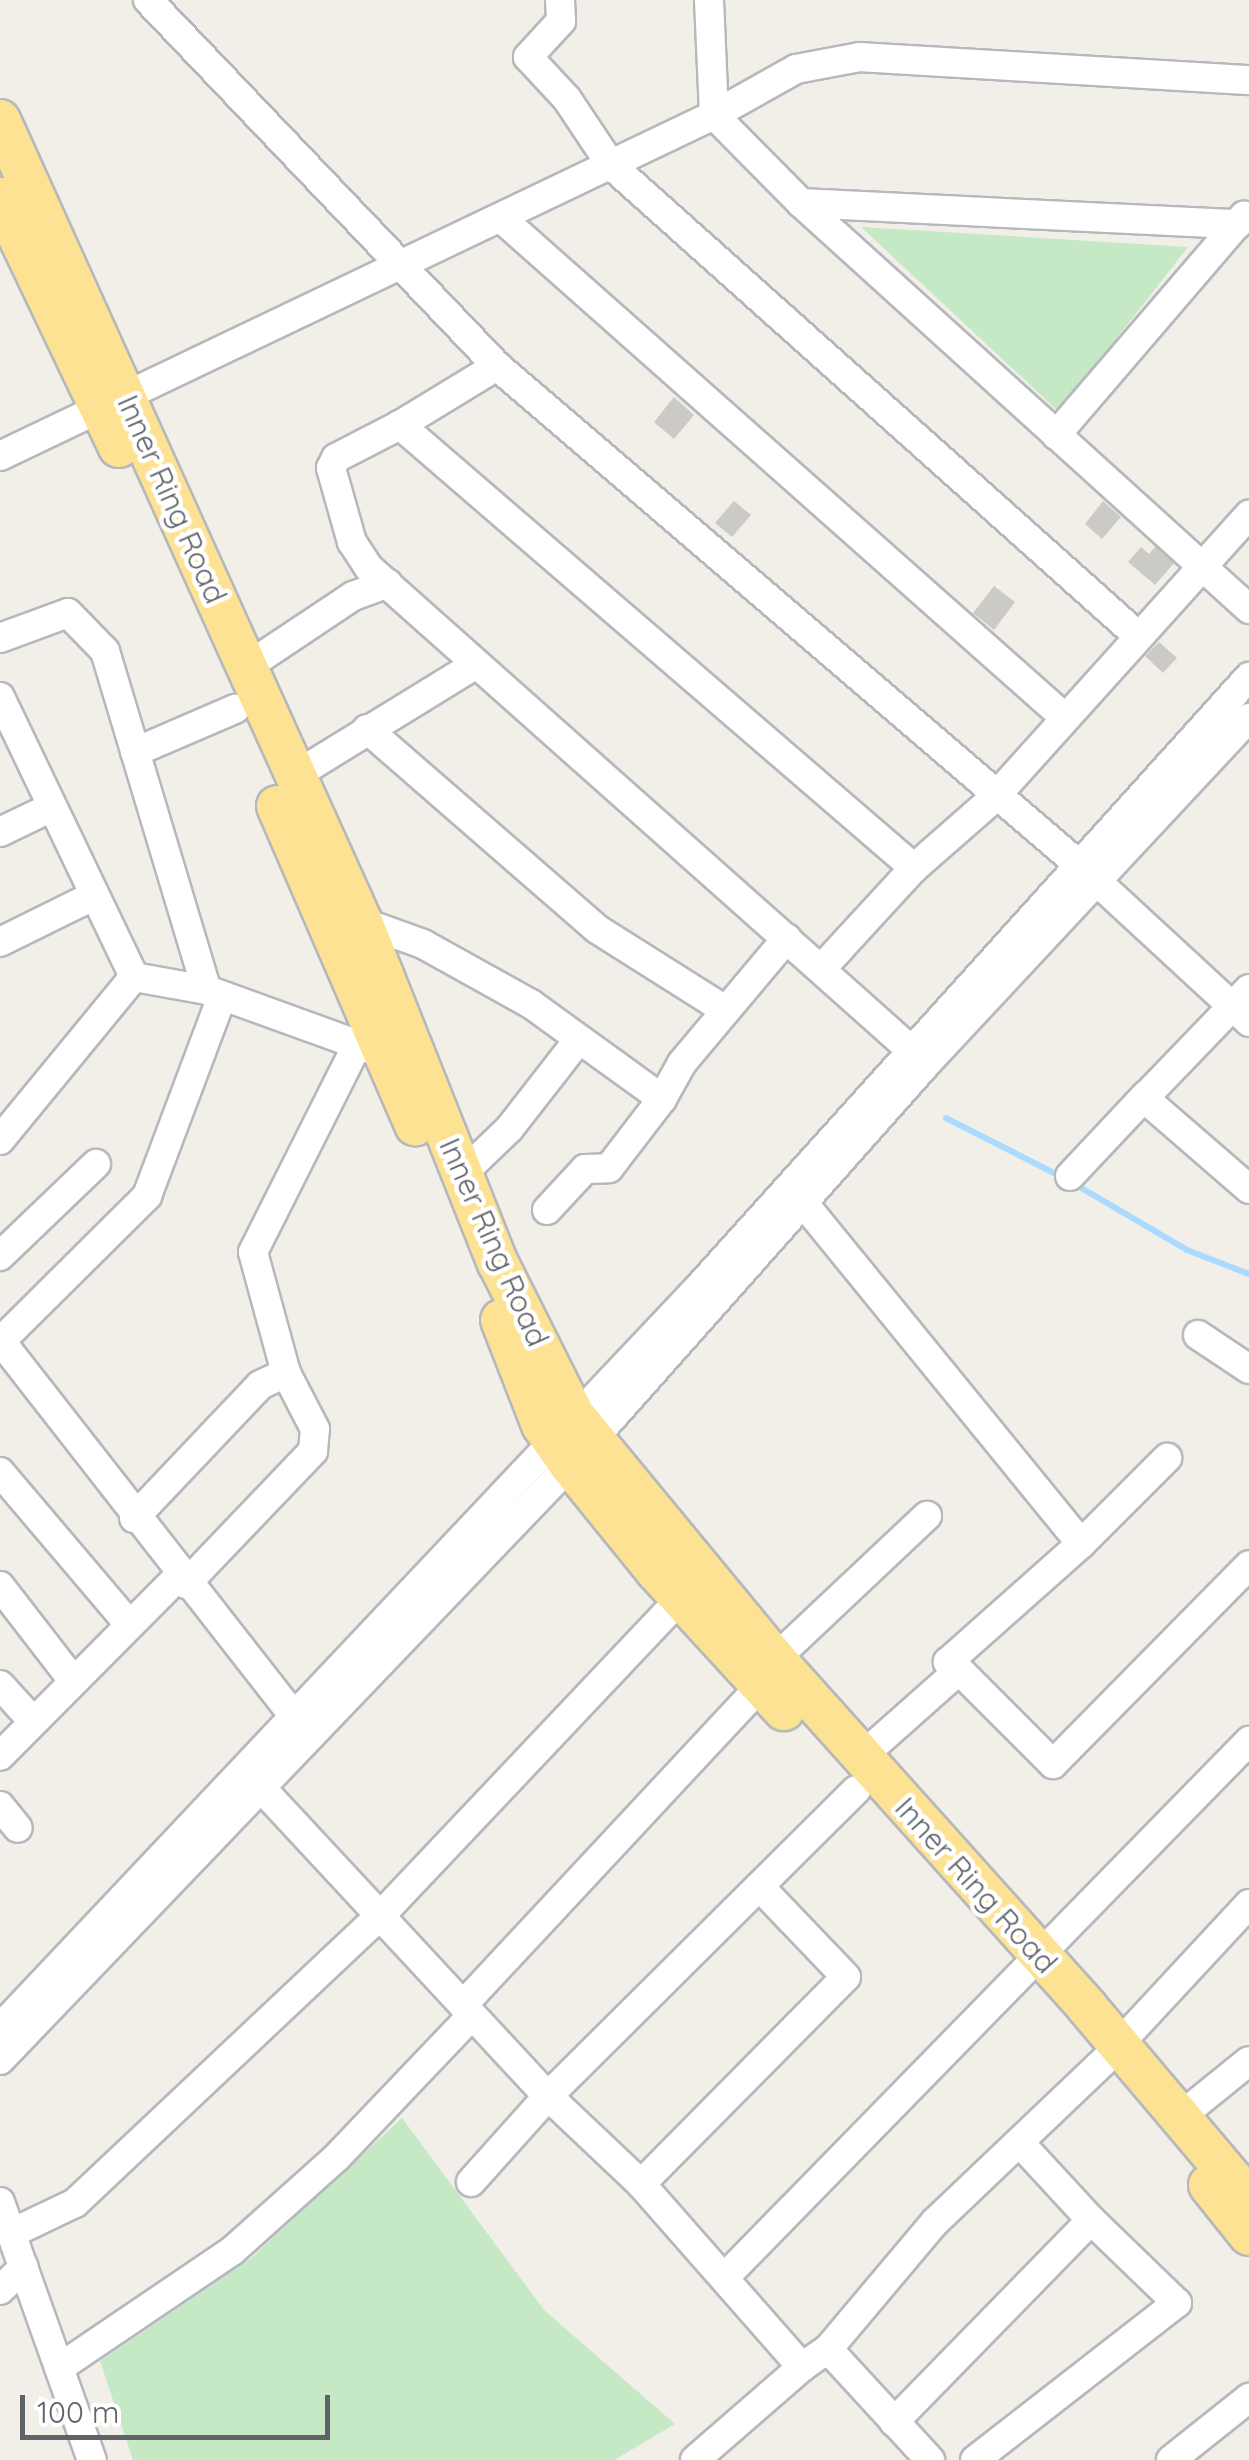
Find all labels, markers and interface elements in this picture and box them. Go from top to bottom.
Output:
street label: Inner Ring Road [110,389,234,609]
street label: Inner Ring Road [432,1132,556,1352]
street label: Inner Ring Road [888,1790,1064,1980]
scale bar [25,2375,335,2437]
text: 100 m [37,2393,119,2431]

